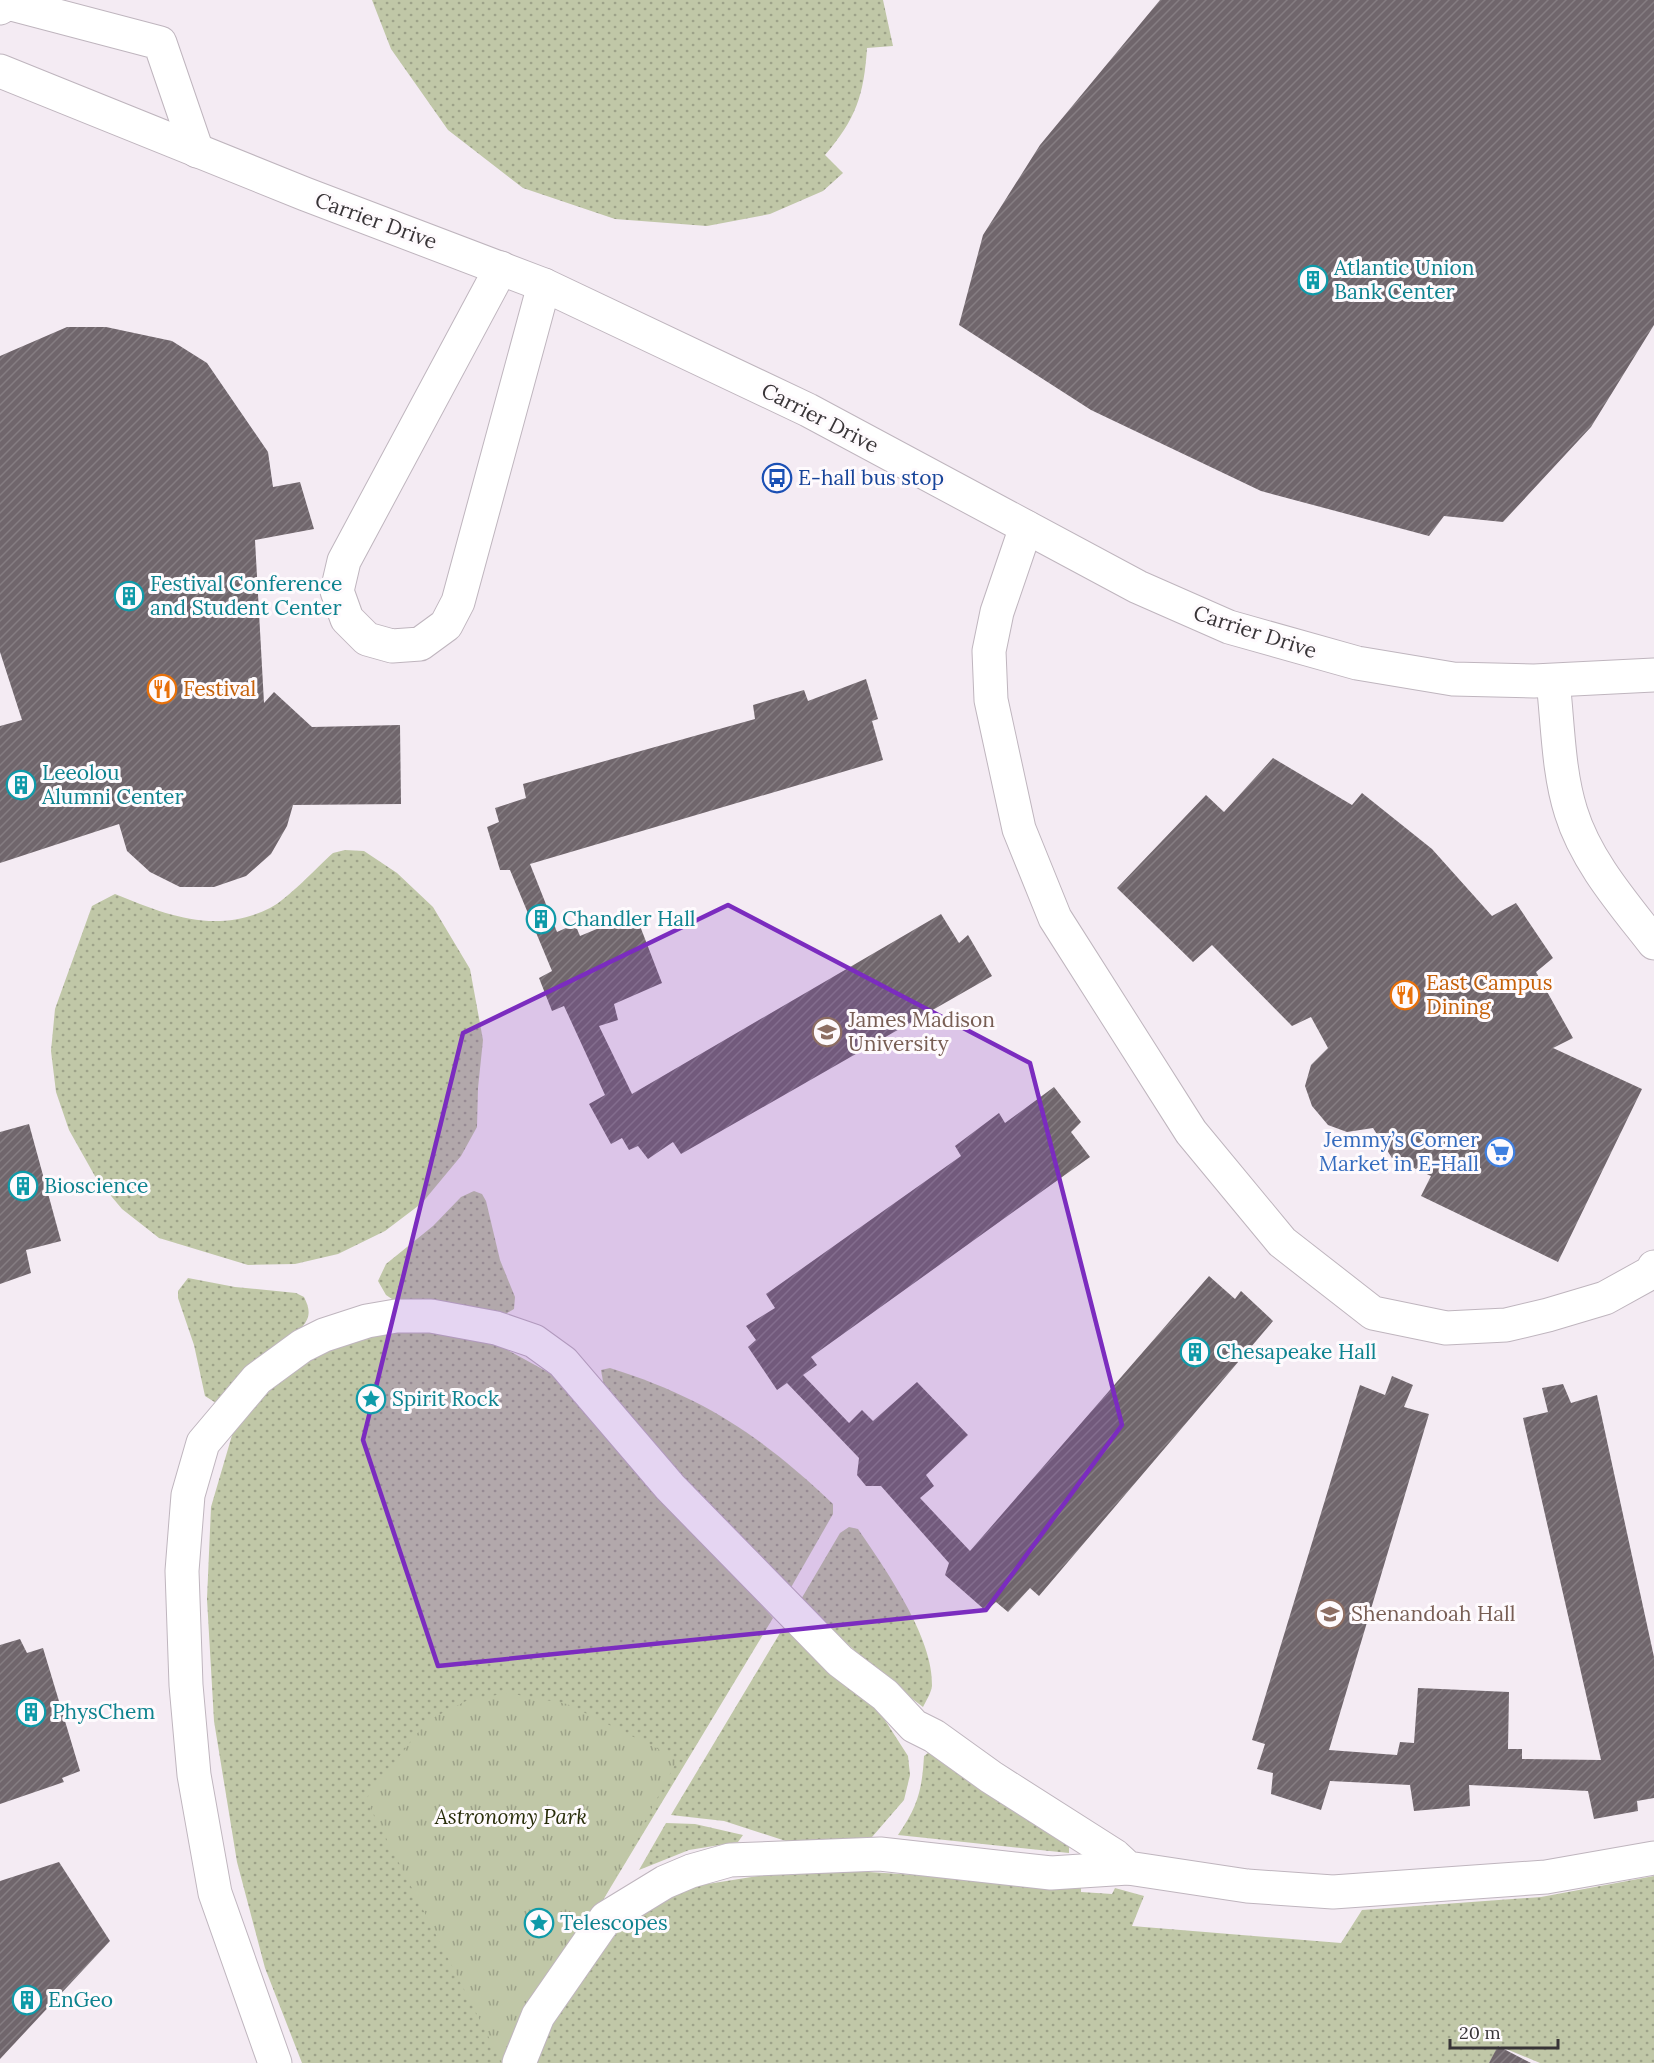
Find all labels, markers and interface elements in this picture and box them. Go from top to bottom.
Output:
street label: Carrier Drive [311,186,441,255]
place label: Atlantic Union Bank Center [1333,254,1475,305]
building icon: Atlantic Union Bank Center [1297,264,1329,296]
street label: Carrier Drive [757,376,883,459]
bus stop icon: E-hall bus stop [761,462,793,494]
place label: E-hall bus stop [798,464,944,491]
place label: Festival Conference and Student Center [150,570,342,621]
building icon: Festival Conference and Student Center [113,580,145,612]
street label: Carrier Drive [1190,599,1320,664]
restaurant icon: Festival [146,673,178,705]
place label: Festival [183,675,256,702]
place label: Leeolou Alumni Center [41,759,184,810]
building icon: Leeolou Alumni Center [5,769,37,801]
building icon: Chandler Hall [525,903,557,935]
place label: Chandler Hall [562,905,696,932]
place label: East Campus Dining [1426,969,1552,1020]
restaurant icon: East Campus Dining [1389,979,1421,1011]
place label: James Madison University [847,1006,995,1057]
school or university icon: James Madison University [811,1016,843,1048]
place label: Jemmy’s Corner Market in E-Hall [1319,1126,1479,1177]
supermarket icon: Jemmy’s Corner Market in E-Hall [1484,1136,1516,1168]
building icon: Bioscience [7,1170,39,1202]
place label: Bioscience [44,1172,148,1199]
building icon: Chesapeake Hall [1179,1336,1211,1368]
place label: Chesapeake Hall [1216,1338,1376,1365]
place icon: Spirit Rock [355,1383,387,1415]
place label: Spirit Rock [392,1385,500,1412]
school or university icon: Shenandoah Hall [1314,1598,1346,1630]
place label: Shenandoah Hall [1351,1600,1515,1627]
building icon: PhysChem [15,1696,47,1728]
place label: PhysChem [52,1698,155,1725]
park label: Astronomy Park [434,1803,587,1830]
place icon: Telescopes [523,1907,555,1939]
place label: Telescopes [560,1909,668,1936]
building icon: EnGeo [11,1984,43,2016]
place label: EnGeo [48,1986,113,2013]
scale bar [1450,2012,1558,2050]
text: 20 m [1459,2021,1501,2044]

